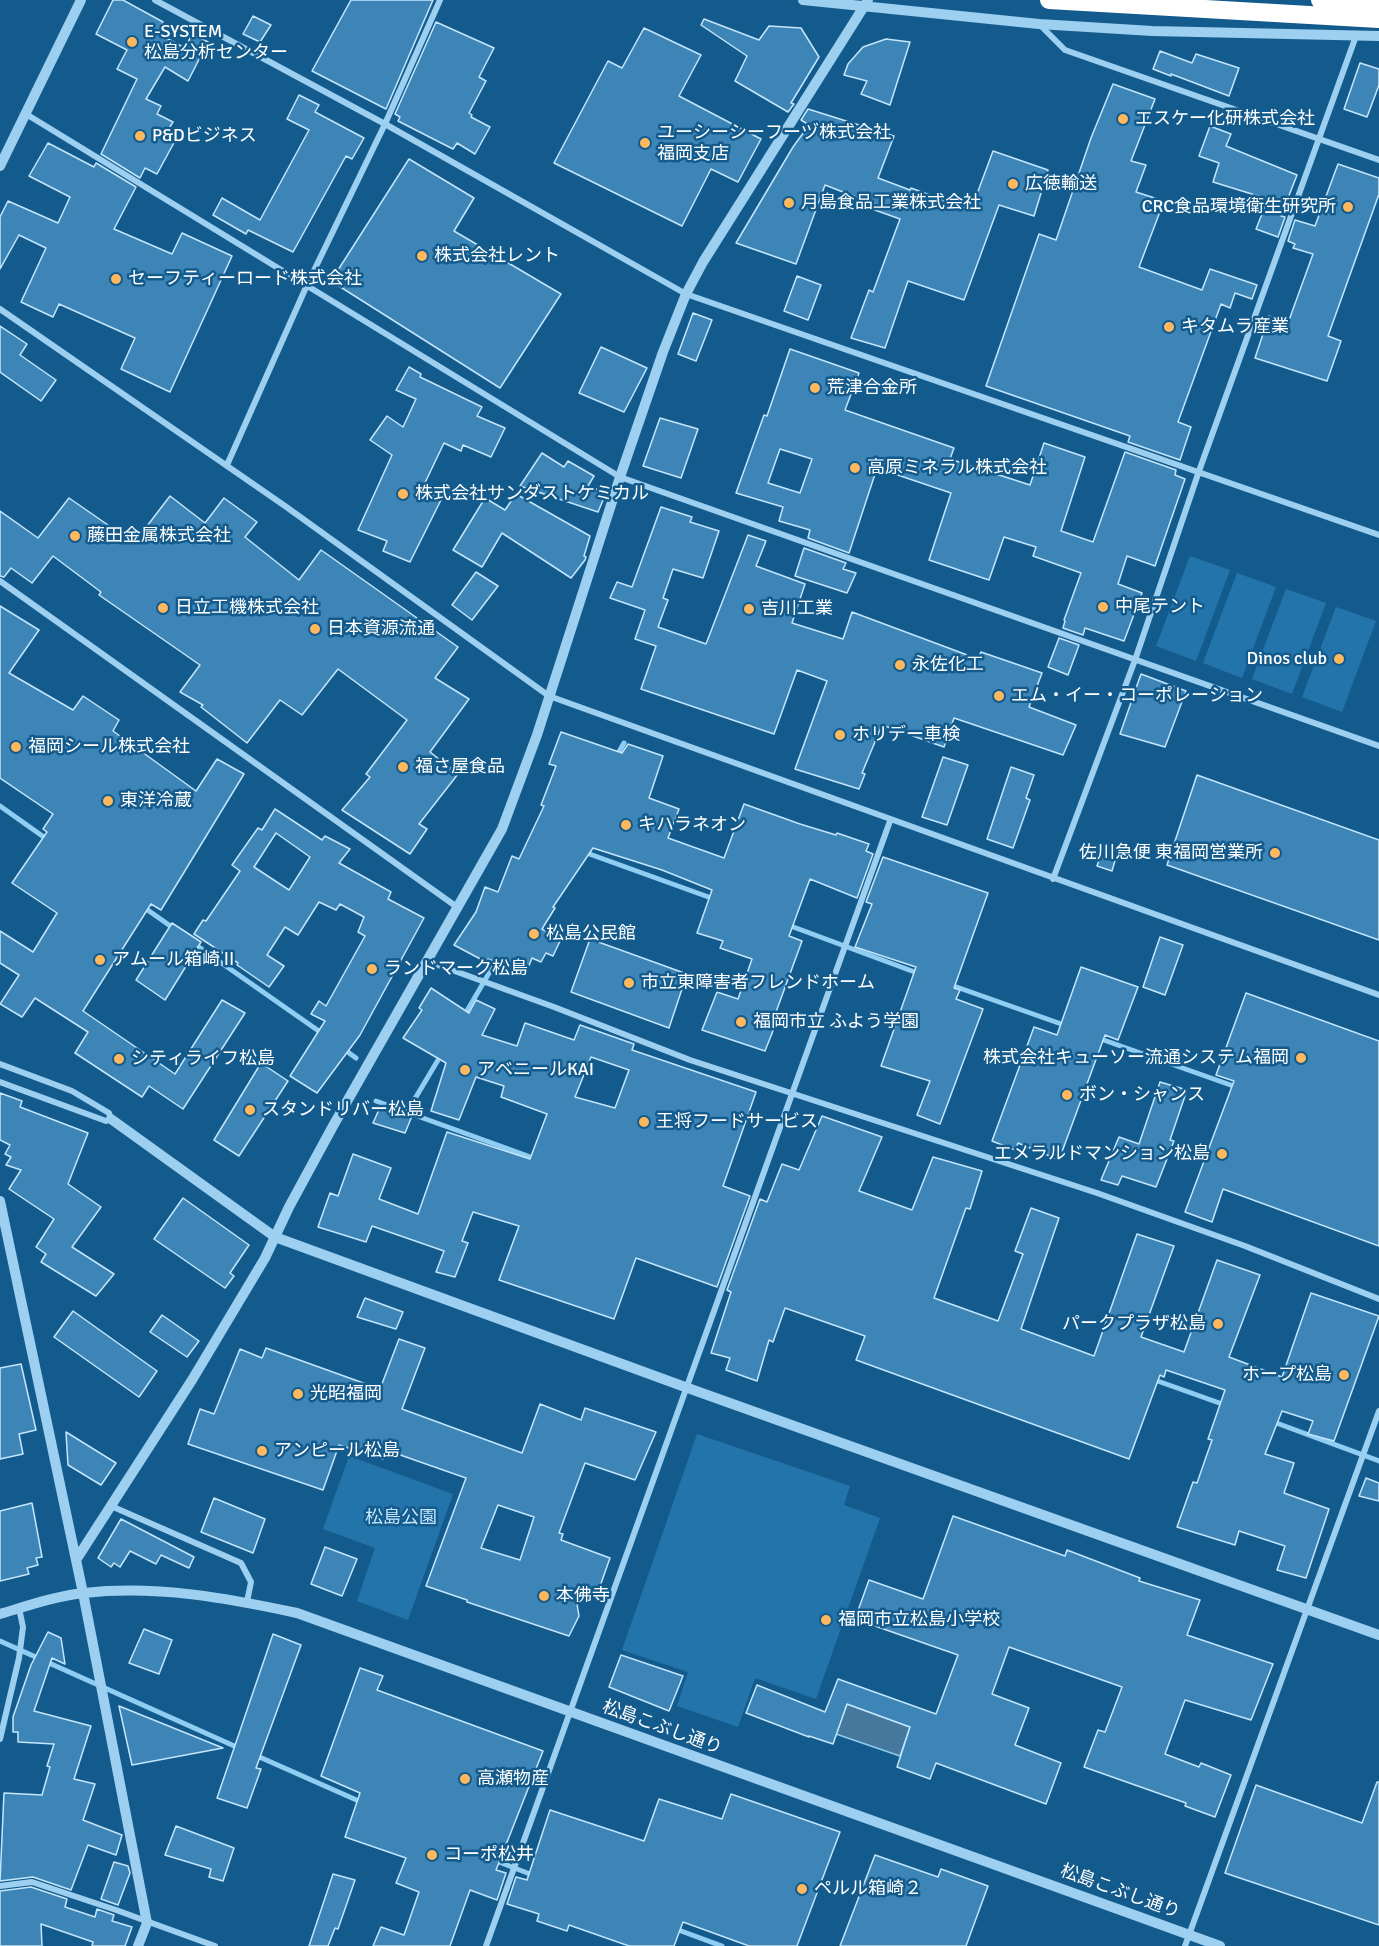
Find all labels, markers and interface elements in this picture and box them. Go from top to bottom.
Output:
place label: E-SYSTEM 松島分析センター [144,21,288,63]
marker: E-SYSTEM 松島分析センター [125,35,139,49]
place label: エスケー化研株式会社 [1135,108,1315,130]
marker: エスケー化研株式会社 [1116,112,1130,126]
place label: ユーシーシーフーヅ株式会社 福岡支店 [657,122,891,164]
place label: P&Dビジネス [152,125,257,147]
marker: P&Dビジネス [133,129,147,143]
marker: ユーシーシーフーヅ株式会社 福岡支店 [638,136,652,150]
place label: 広徳輸送 [1025,173,1097,195]
marker: 広徳輸送 [1006,177,1020,191]
place label: 月島食品工業株式会社 [801,192,981,214]
marker: 月島食品工業株式会社 [782,196,796,210]
place label: CRC食品環境衛生研究所 [1142,196,1336,218]
marker: CRC食品環境衛生研究所 [1341,200,1355,214]
place label: 株式会社レント [434,245,560,267]
marker: 株式会社レント [415,249,429,263]
place label: セーフティーロード株式会社 [128,268,362,290]
marker: セーフティーロード株式会社 [109,272,123,286]
place label: キタムラ産業 [1181,316,1289,338]
marker: キタムラ産業 [1162,320,1176,334]
place label: 荒津合金所 [827,377,917,399]
marker: 荒津合金所 [808,381,822,395]
place label: 高原ミネラル株式会社 [867,457,1047,479]
marker: 高原ミネラル株式会社 [848,461,862,475]
place label: 株式会社サンダストケミカル [415,483,649,505]
marker: 株式会社サンダストケミカル [396,487,410,501]
place label: 藤田金属株式会社 [87,525,231,547]
marker: 藤田金属株式会社 [68,529,82,543]
place label: 中尾テント [1115,596,1205,618]
place label: 日立工機株式会社 [175,597,319,619]
place label: 吉川工業 [761,598,833,620]
marker: 中尾テント [1096,600,1110,614]
marker: 日立工機株式会社 [156,601,170,615]
marker: 吉川工業 [742,602,756,616]
place label: 日本資源流通 [327,618,435,640]
marker: 日本資源流通 [308,622,322,636]
place label: Dinos club [1247,648,1327,670]
marker: Dinos club [1332,652,1346,666]
place label: 永佐化工 [912,654,984,676]
marker: 永佐化工 [893,658,907,672]
place label: エム・イー・コーポレーション [1011,685,1263,707]
marker: エム・イー・コーポレーション [992,689,1006,703]
place label: ホリデー車検 [852,724,960,746]
marker: ホリデー車検 [833,728,847,742]
place label: 福岡シール株式会社 [28,736,190,758]
marker: 福岡シール株式会社 [9,740,23,754]
place label: 福さ屋食品 [415,756,505,778]
marker: 福さ屋食品 [396,760,410,774]
place label: 東洋冷蔵 [120,790,192,812]
marker: 東洋冷蔵 [101,794,115,808]
place label: キハラネオン [638,814,746,836]
marker: キハラネオン [619,818,633,832]
place label: 佐川急便 東福岡営業所 [1079,842,1263,864]
marker: 佐川急便 東福岡営業所 [1268,846,1282,860]
place label: 松島公民館 [546,923,636,945]
marker: 松島公民館 [527,927,541,941]
place label: アムール箱崎Ⅱ [112,949,238,971]
marker: アムール箱崎Ⅱ [93,953,107,967]
place label: ランドマーク松島 [384,958,528,980]
marker: ランドマーク松島 [365,962,379,976]
place label: 市立東障害者フレンドホーム [641,972,875,994]
marker: 市立東障害者フレンドホーム [622,976,636,990]
place label: 福岡市立 ふよう学園 [753,1011,919,1033]
marker: 福岡市立 ふよう学園 [734,1015,748,1029]
place label: 株式会社キューソー流通システム福岡 [983,1047,1289,1069]
place label: シティライフ松島 [131,1048,275,1070]
marker: 株式会社キューソー流通システム福岡 [1294,1051,1308,1065]
marker: シティライフ松島 [112,1052,126,1066]
place label: アベニールKAI [477,1059,594,1081]
marker: アベニールKAI [458,1063,472,1077]
place label: ボン・シャンス [1079,1084,1205,1106]
marker: ボン・シャンス [1060,1088,1074,1102]
place label: スタンドリバー松島 [262,1099,424,1121]
marker: スタンドリバー松島 [243,1103,257,1117]
place label: 王将フードサービス [656,1111,818,1133]
marker: 王将フードサービス [637,1115,651,1129]
place label: エメラルドマンション松島 [994,1143,1210,1165]
marker: エメラルドマンション松島 [1215,1147,1229,1161]
place label: パークプラザ松島 [1062,1313,1206,1335]
marker: パークプラザ松島 [1211,1317,1225,1331]
place label: ホープ松島 [1242,1364,1332,1386]
marker: ホープ松島 [1337,1368,1351,1382]
place label: 光昭福岡 [310,1383,382,1405]
marker: 光昭福岡 [291,1387,305,1401]
place label: アンピール松島 [274,1440,400,1462]
marker: アンピール松島 [255,1444,269,1458]
park label: 松島公園 [365,1507,437,1529]
place label: 本佛寺 [556,1585,610,1607]
marker: 本佛寺 [537,1589,551,1603]
place label: 福岡市立松島小学校 [838,1609,1000,1631]
marker: 福岡市立松島小学校 [819,1613,833,1627]
street label: 松島こぶし通り [599,1696,725,1760]
place label: 高瀬物産 [477,1768,549,1790]
marker: 高瀬物産 [458,1772,472,1786]
place label: コーポ松井 [444,1844,534,1866]
marker: コーポ松井 [425,1848,439,1862]
street label: 松島こぶし通り [1057,1860,1183,1924]
place label: ペルル箱崎２ [814,1878,922,1900]
marker: ペルル箱崎２ [795,1882,809,1896]

